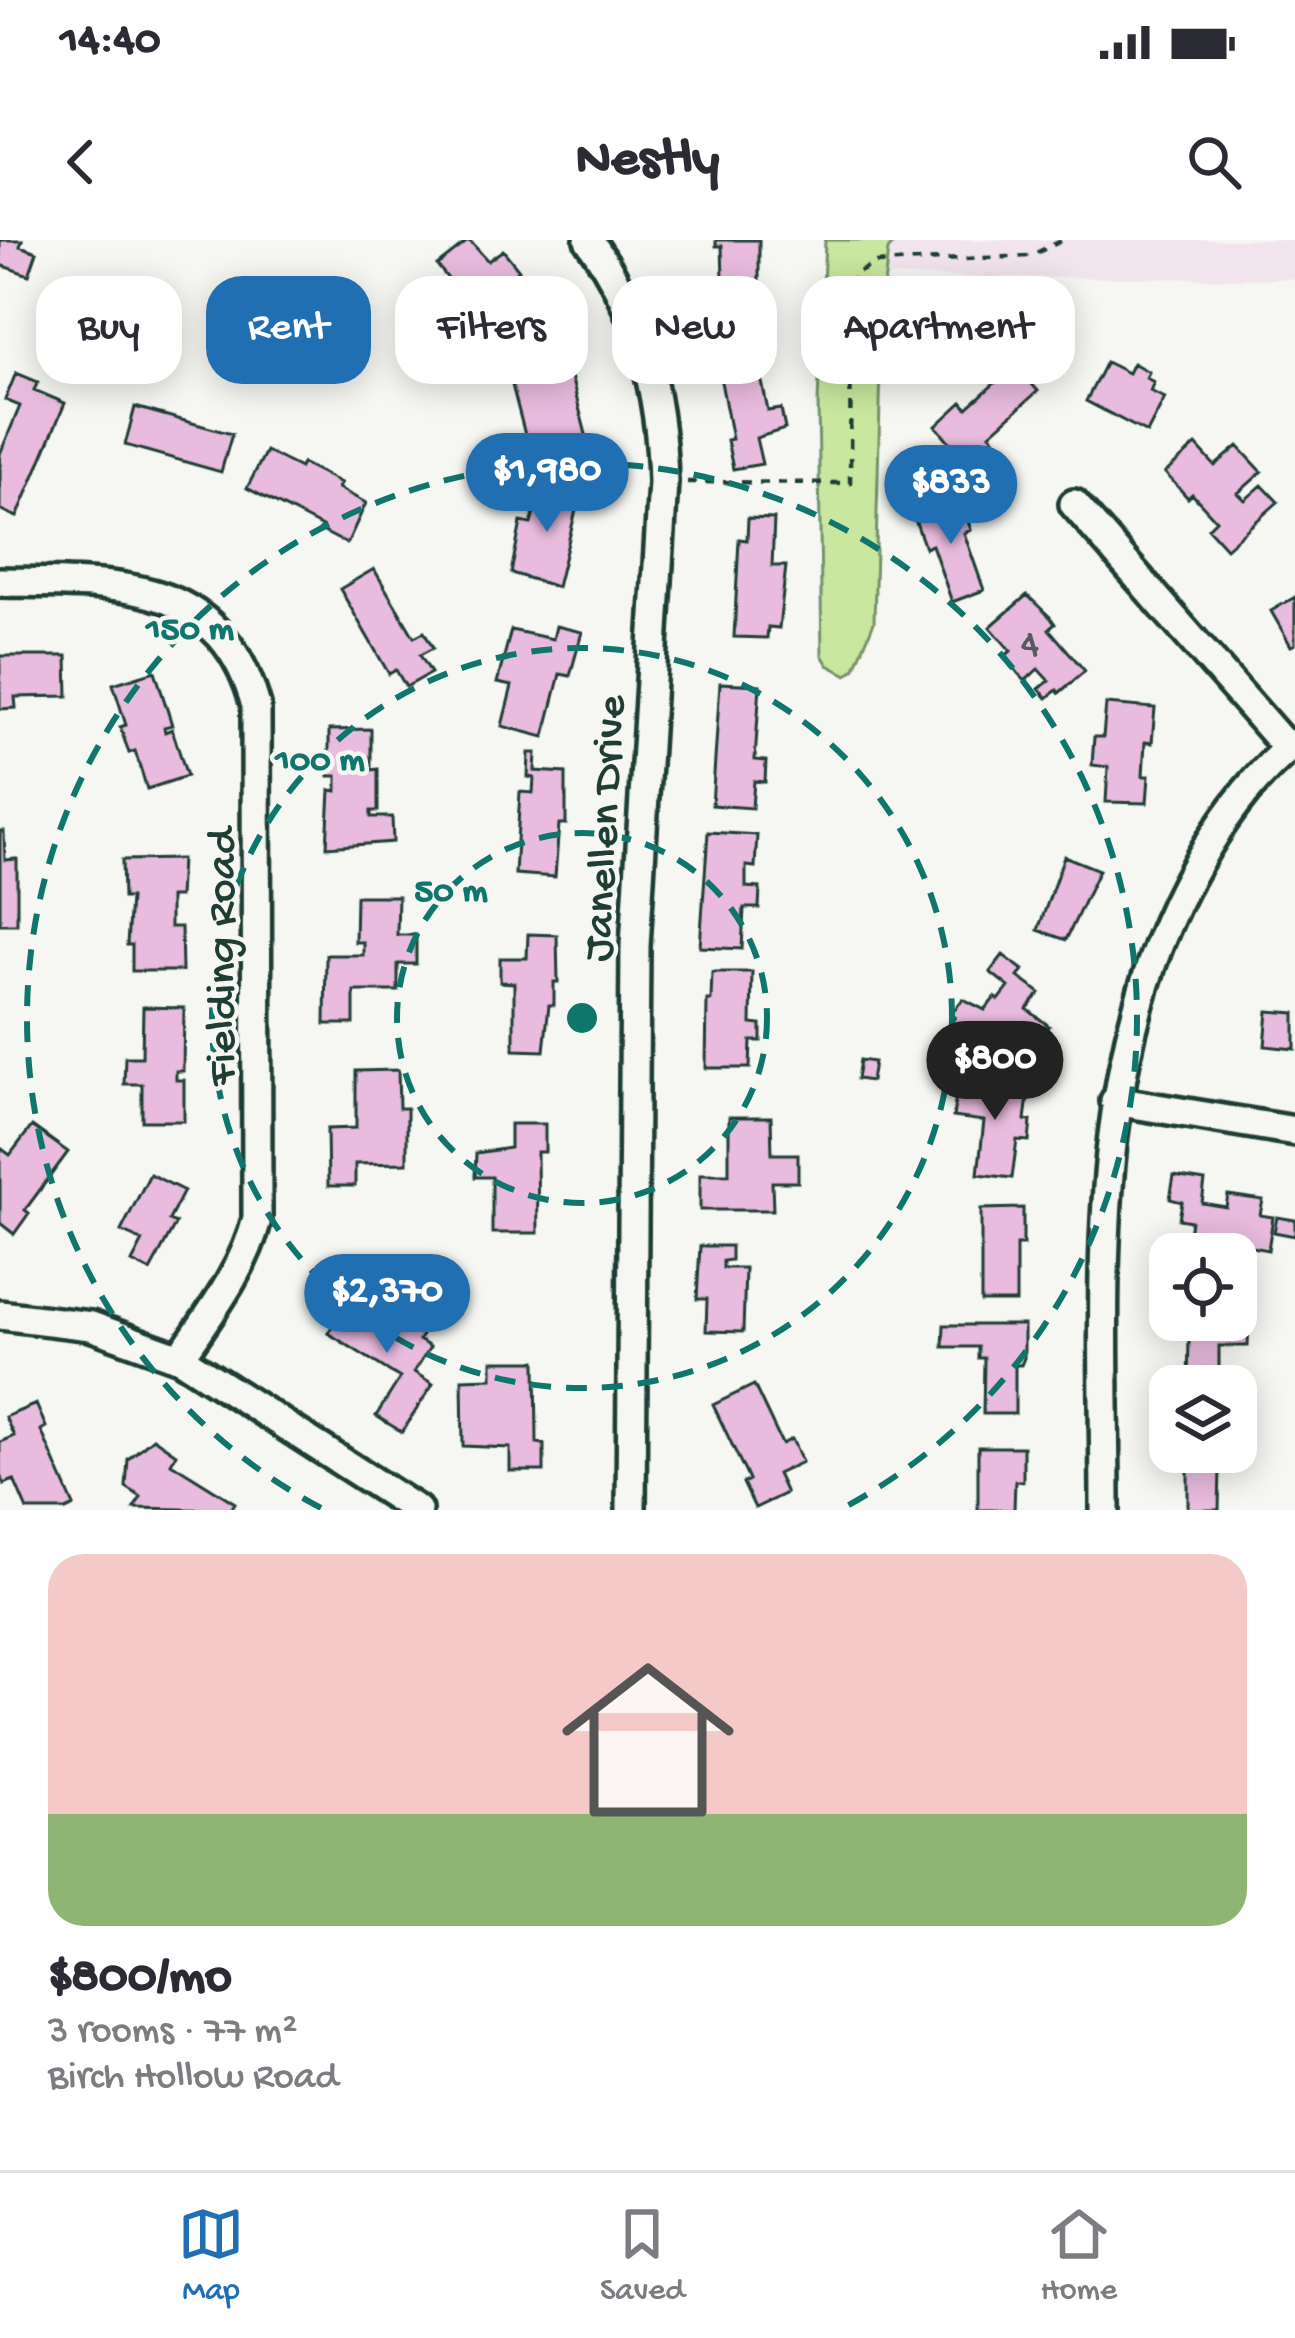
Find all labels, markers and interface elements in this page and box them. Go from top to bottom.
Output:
text: 14:40 [60,16,160,69]
icon: back [48,129,114,195]
icon: search [1181,129,1247,195]
text: Nestly [576,130,719,194]
chip: Buy [36,276,182,384]
chip: Rent [206,276,371,384]
chip: Filters [395,276,588,384]
chip: New [612,276,777,384]
chip: Apartment [801,276,1075,384]
pin: $1,980 [449,433,645,535]
pin: $833 [880,445,1022,547]
text: $1,980 [493,449,601,495]
text: $833 [911,461,991,507]
text: 150 m [144,610,234,653]
house number: 4 [1021,624,1039,670]
street label: Janellen Drive [574,693,641,963]
text: 100 m [273,741,365,784]
street label: Fielding Road [198,824,251,1087]
text: 50 m [414,872,488,915]
centre of rings [561,997,603,1039]
pin: $800 [924,1021,1066,1123]
text: $800 [953,1037,1037,1083]
map controls [1149,1233,1257,1473]
button: locate [1149,1233,1257,1341]
pin: $2,370 [289,1254,485,1356]
text: $2,370 [331,1270,443,1316]
button: layers [1149,1365,1257,1473]
icon: home [540,1632,756,1848]
text: $800/mo [48,1950,232,2010]
text: 3 rooms · 77 m² [48,2010,297,2056]
text: Birch Hollow Road [48,2056,338,2102]
tab: Map [178,2201,244,2311]
tab: Saved [600,2201,685,2311]
tab: Home [1041,2201,1117,2311]

